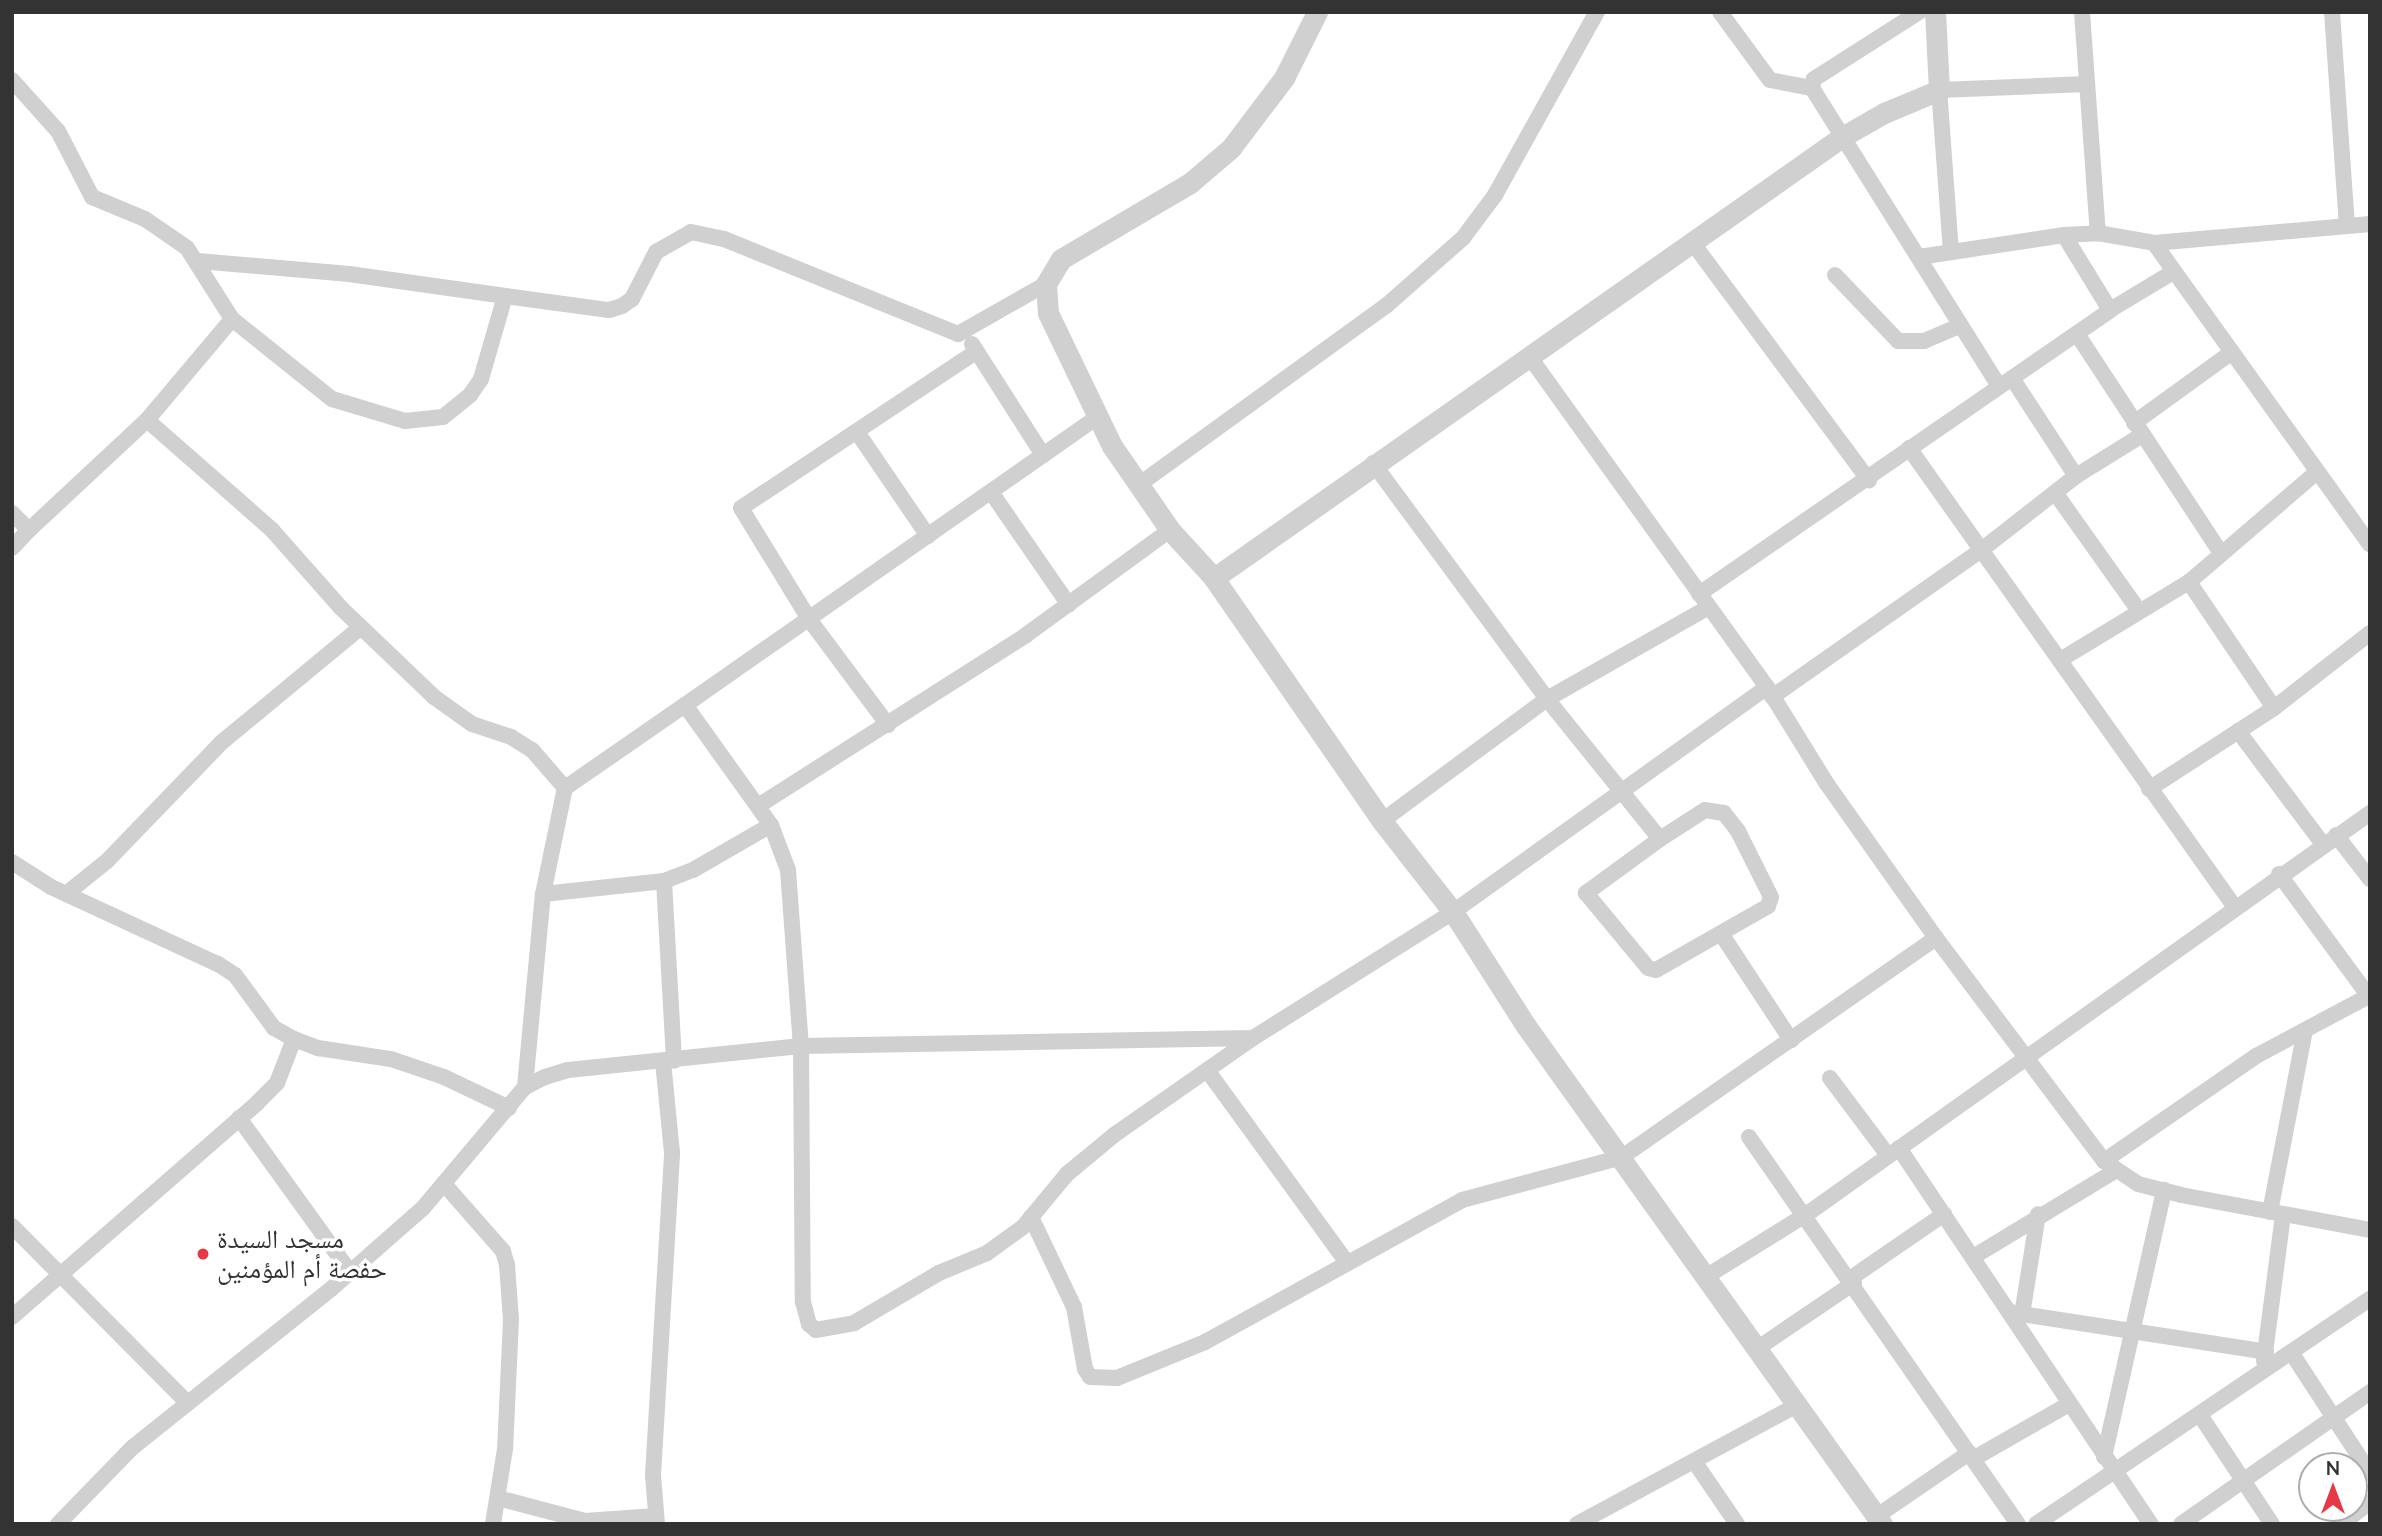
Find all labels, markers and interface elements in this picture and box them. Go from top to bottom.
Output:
place label: مسجد السيدة حفصة أم المؤمنين [217,1223,387,1284]
marker: مسجد السيدة حفصة أم المؤمنين [195,1246,211,1262]
north arrow [2298,1452,2368,1522]
text: N [2326,1456,2340,1480]

